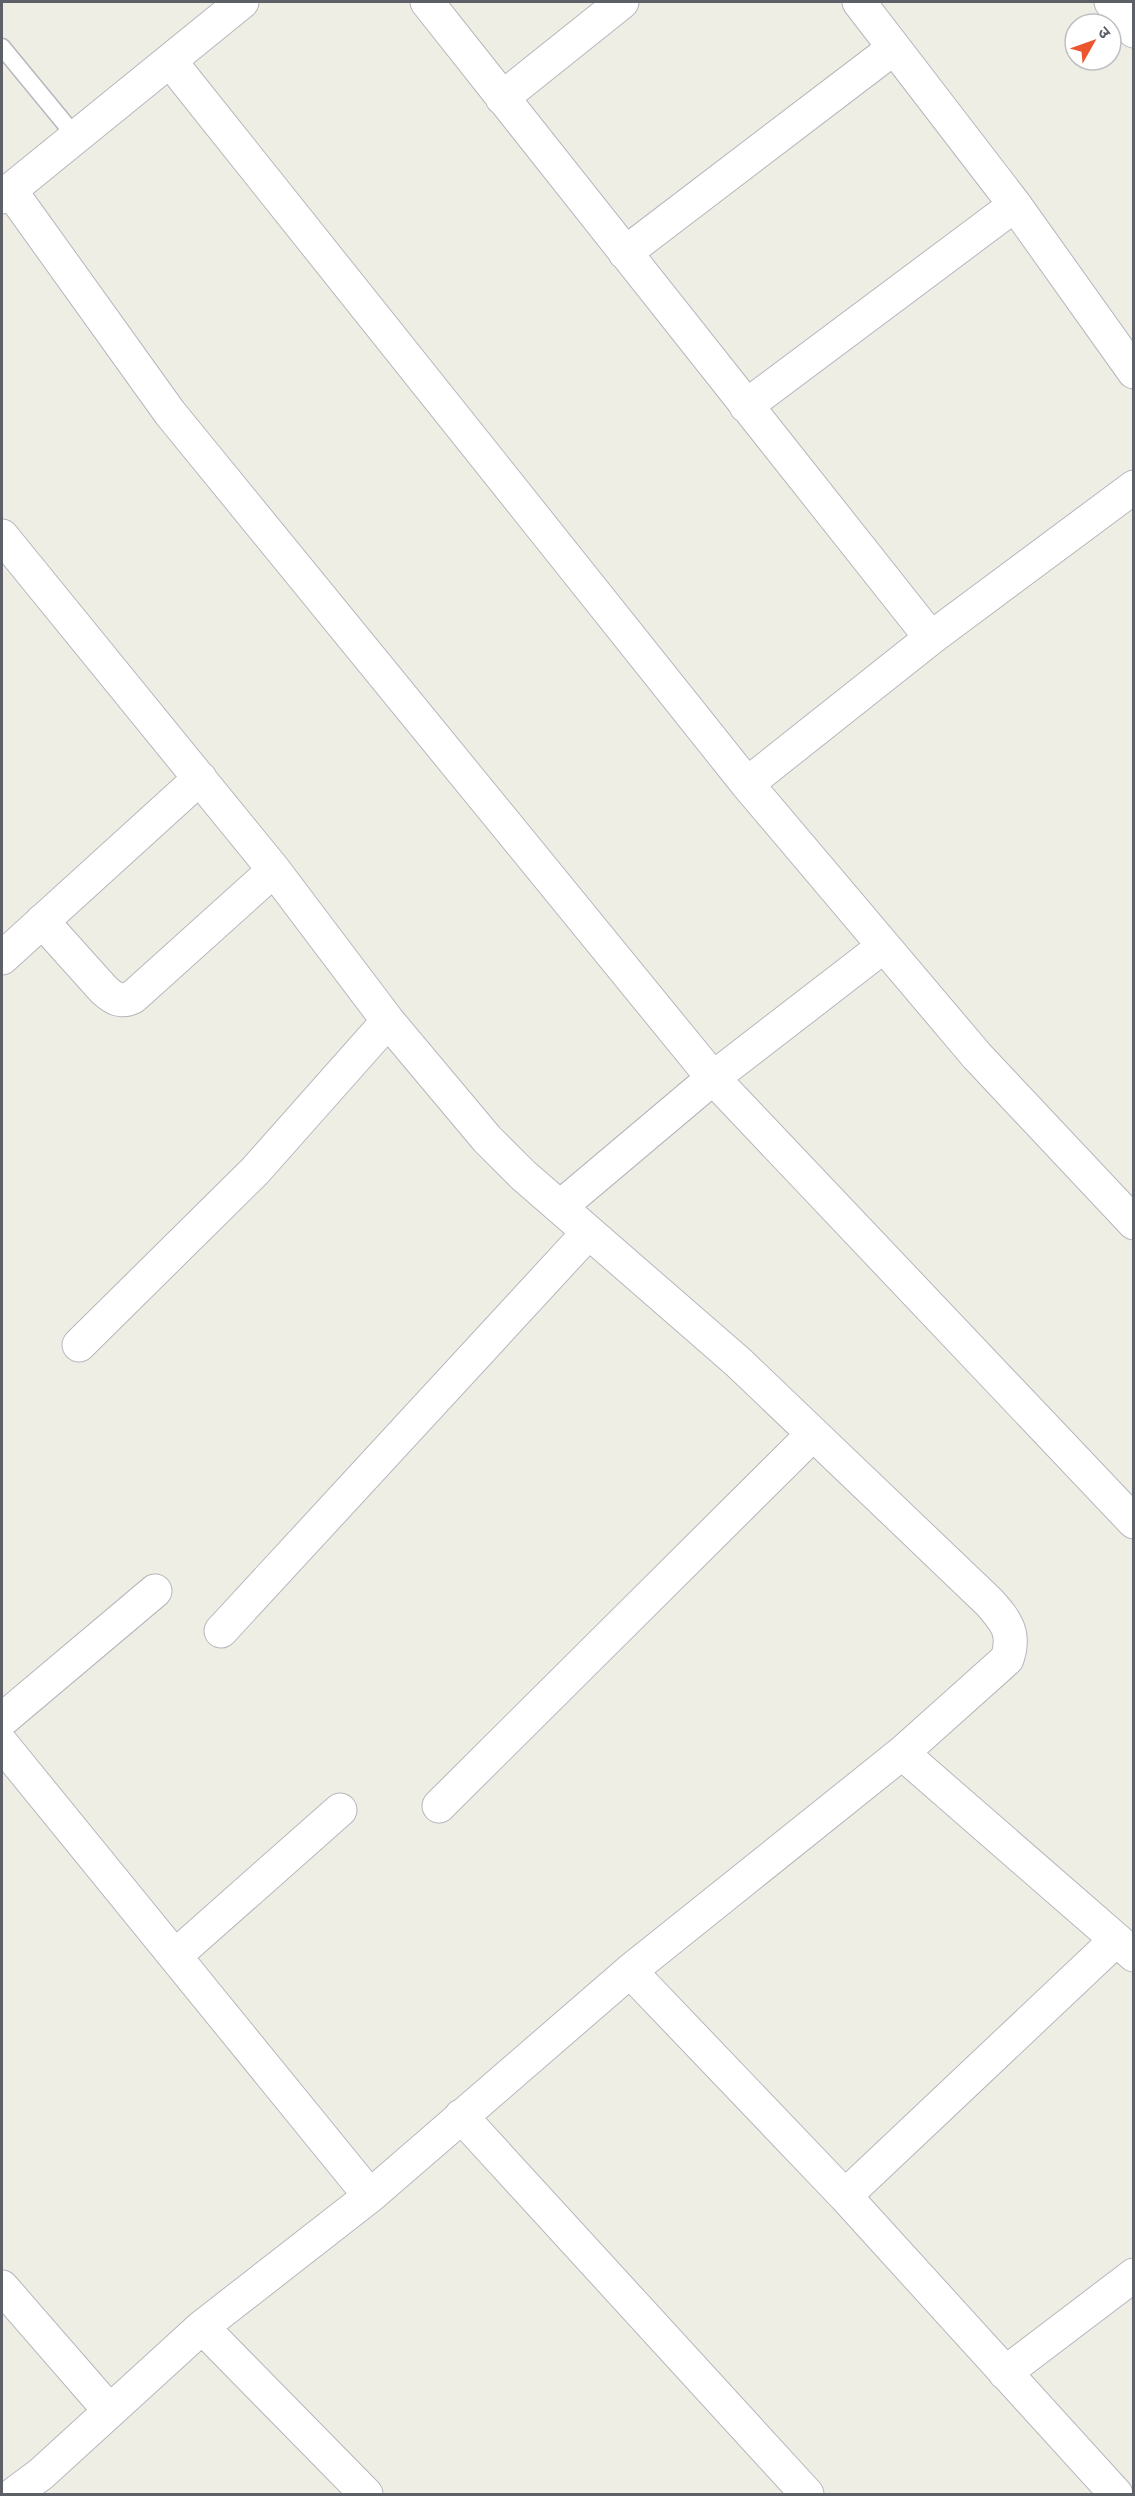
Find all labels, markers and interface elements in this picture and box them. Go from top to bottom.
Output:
north arrow [1063,12,1123,72]
text: उ [1094,23,1115,43]

